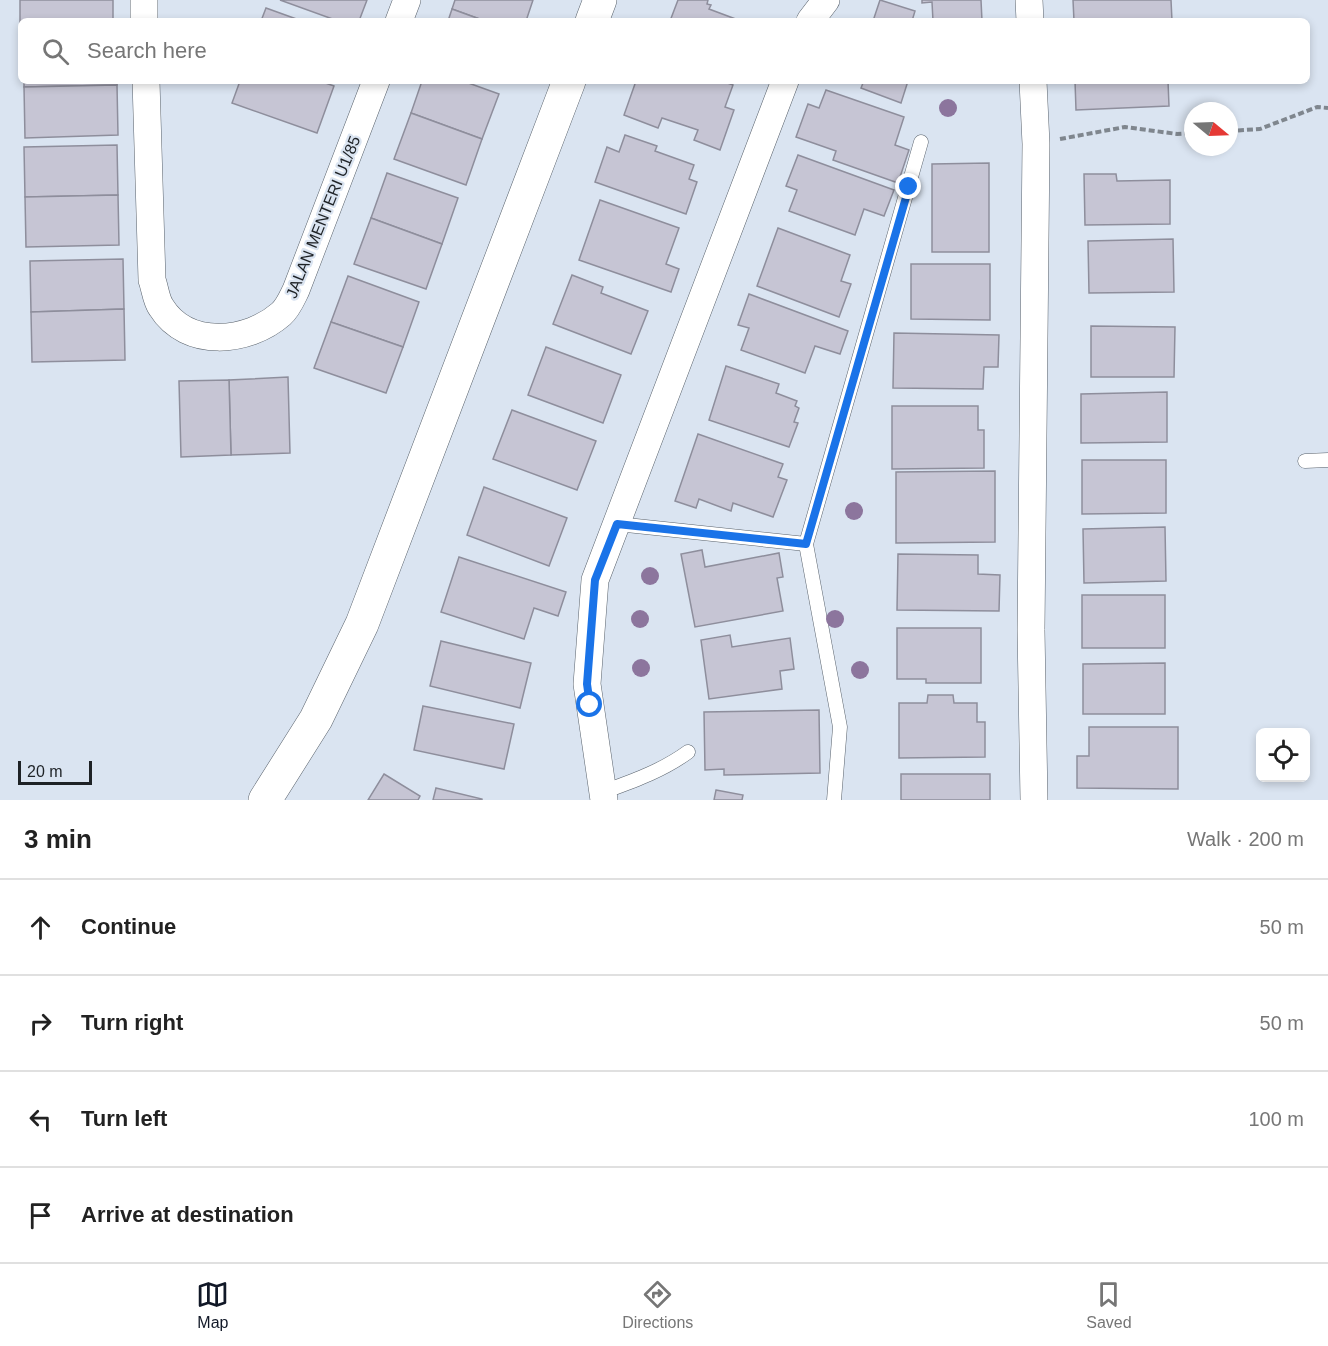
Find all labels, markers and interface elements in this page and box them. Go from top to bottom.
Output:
search box [18,18,1310,84]
icon: search [39,35,72,68]
text: Search here [87,38,207,63]
north arrow [1184,102,1238,156]
street label: JALAN MENTERI U1/85 [283,133,363,301]
route end [895,173,921,199]
route start [576,691,602,717]
map controls [1256,728,1310,782]
button: locate [1256,728,1310,782]
scale bar [18,758,92,786]
text: 20 m [27,763,63,780]
text: 3 min [24,824,92,854]
text: Walk · 200 m [1187,828,1304,850]
icon: ahead [24,911,57,944]
text: Continue [81,914,176,939]
text: 50 m [1260,916,1304,938]
icon: right [24,1007,57,1040]
text: Turn right [81,1010,183,1035]
text: 50 m [1260,1012,1304,1034]
icon: left [24,1103,57,1136]
text: Turn left [81,1106,167,1131]
text: 100 m [1248,1108,1304,1130]
icon: arrive [24,1199,57,1232]
text: Arrive at destination [81,1202,294,1227]
tab: Map [196,1278,229,1332]
tab: Directions [622,1278,693,1332]
tab: Saved [1086,1278,1132,1332]

